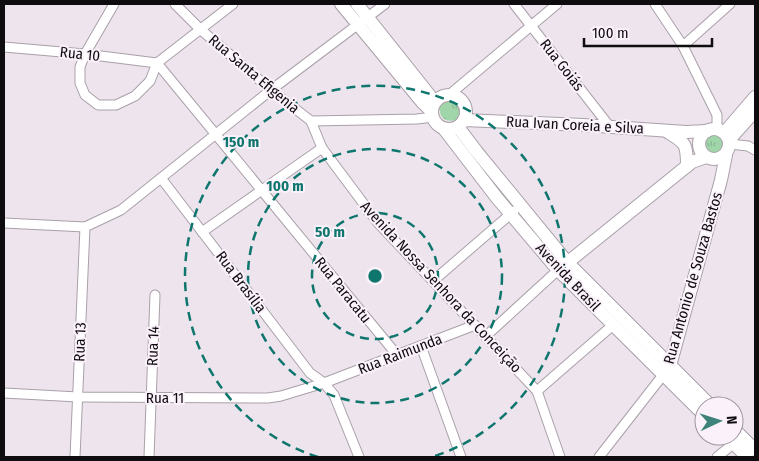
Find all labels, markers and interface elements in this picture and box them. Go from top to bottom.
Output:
scale bar [584,15,712,47]
text: 100 m [592,24,629,42]
street label: Rua Santa Efigenia [205,31,303,117]
street label: Rua Goiás [536,35,588,95]
street label: Rua 10 [59,43,101,65]
street label: Rua Ivan Coreia e Silva [506,112,644,138]
text: 150 m [223,133,259,151]
text: 100 m [266,177,304,195]
street label: Rua Antonio de Souza Bastos [660,190,726,366]
street label: Avenida Nossa Senhora da Conceição [357,197,525,377]
text: 50 m [315,223,345,241]
street label: Avenida Brasil [532,239,604,315]
street label: Rua Brasília [212,248,270,316]
street label: Rua Paracatu [311,253,375,327]
centre of rings [366,267,384,285]
street label: Rua 13 [70,322,90,362]
street label: Rua 14 [143,326,163,366]
street label: Rua Raimunda [355,330,445,378]
street label: Rua 11 [146,389,184,407]
north arrow [694,396,744,446]
text: N [723,415,740,425]

